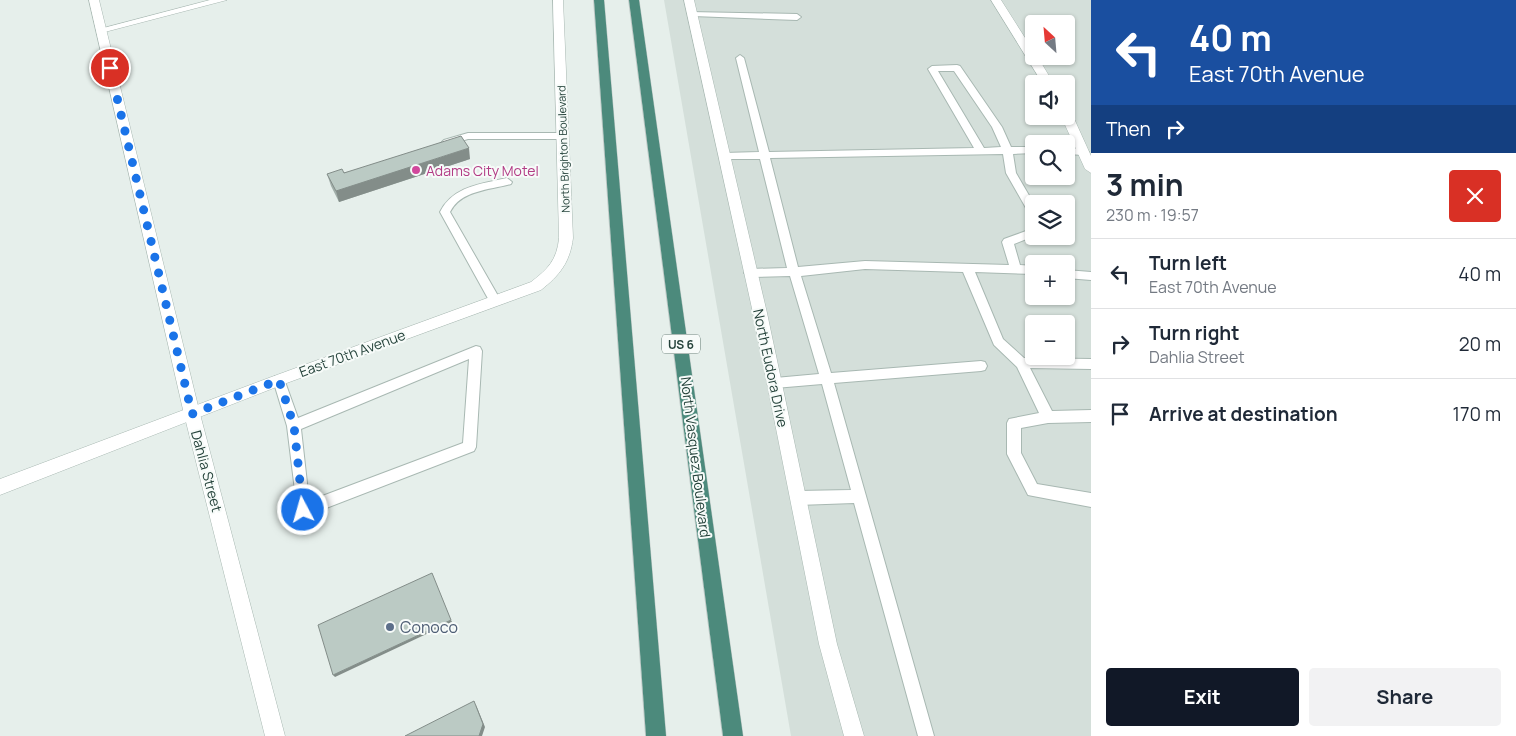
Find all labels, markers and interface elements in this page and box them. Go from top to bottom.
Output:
text: 40 m [1189,14,1272,62]
north arrow [1025,15,1075,65]
map controls [1025,15,1075,365]
icon: left [1106,20,1171,85]
pin [89,47,131,89]
icon: arrive [96,54,124,82]
text: East 70th Avenue [1189,59,1365,89]
button: sound [1025,75,1075,125]
street label: North Brighton Boulevard [553,85,573,213]
icon: right [1161,115,1189,143]
text: Then [1106,116,1151,142]
button: search [1025,135,1075,185]
place label: Adams City Motel [426,161,539,180]
marker: Adams City Motel [410,164,422,176]
text: 3 min [1106,164,1184,205]
button: close [1449,170,1501,222]
button: layers [1025,195,1075,245]
text: 230 m · 19:57 [1106,204,1199,226]
text: Turn left [1149,250,1227,276]
button: + [1025,255,1075,305]
icon: left [1106,260,1134,288]
text: 40 m [1458,261,1501,287]
text: East 70th Avenue [1149,276,1277,298]
street label: North Eudora Drive [749,307,793,429]
button: − [1025,315,1075,365]
text: Turn right [1149,320,1239,346]
street label: East 70th Avenue [296,325,408,381]
icon: right [1106,330,1134,358]
text: 20 m [1459,331,1501,357]
road number: US 6 [662,334,700,354]
text: Dahlia Street [1149,346,1245,368]
street label: North Vasquez Boulevard [677,376,715,538]
icon: arrive [1106,400,1134,428]
text: Arrive at destination [1149,401,1338,427]
text: 170 m [1453,401,1501,427]
street label: Dahlia Street [187,428,227,514]
position arrow [276,483,328,535]
place label: Conoco [400,616,458,638]
marker: Conoco [384,621,396,633]
button: Exit [1106,668,1299,726]
button: Share [1309,668,1501,726]

